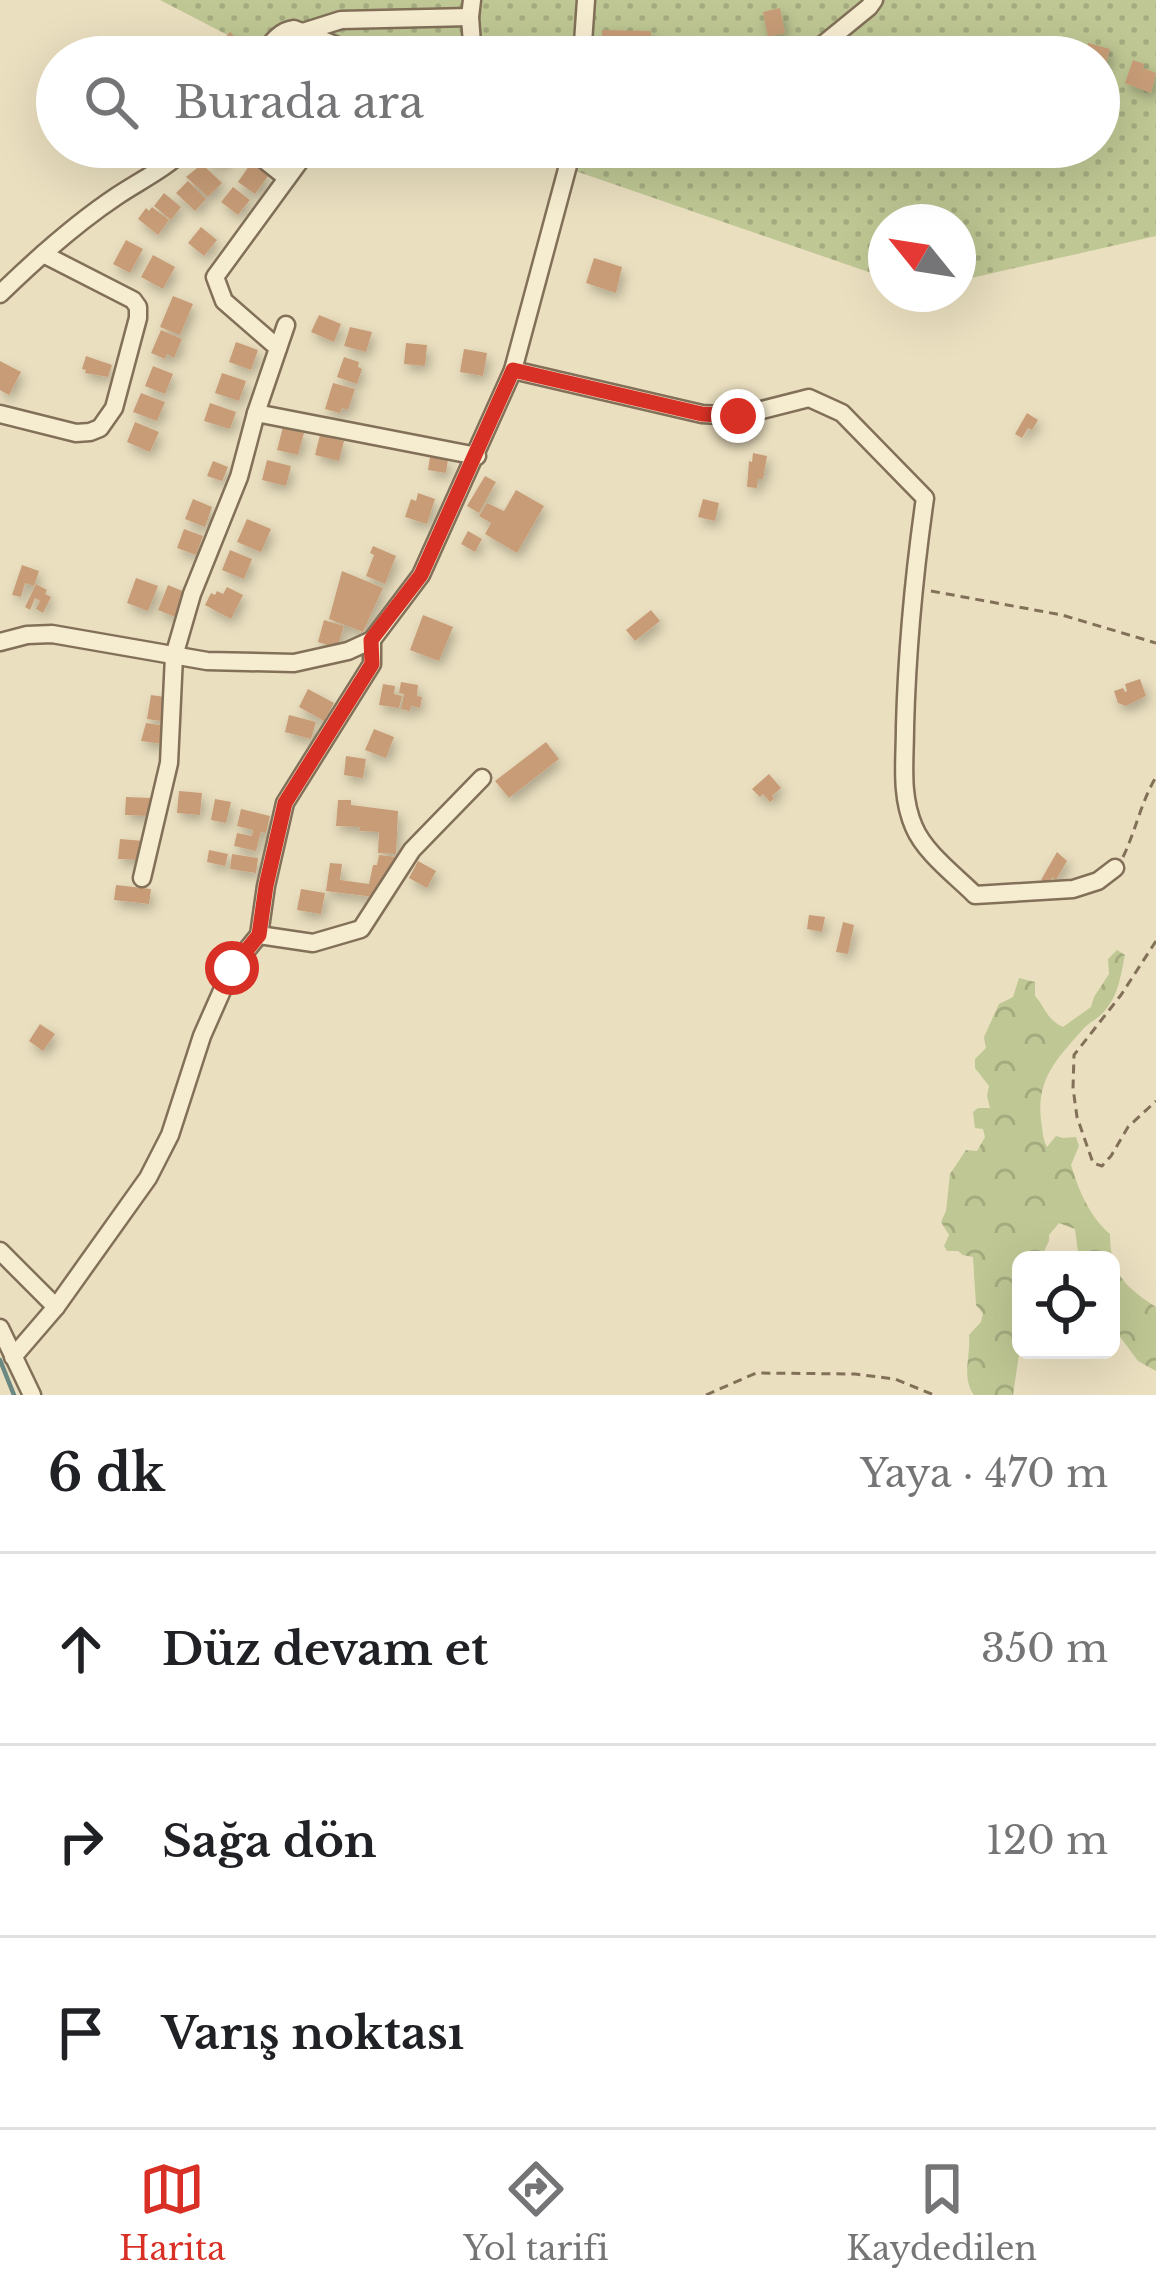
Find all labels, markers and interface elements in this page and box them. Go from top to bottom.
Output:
search box [36,36,1120,168]
icon: search [78,69,144,135]
text: Burada ara [174,74,424,130]
north arrow [868,204,976,312]
route end [711,389,765,443]
route start [205,941,259,995]
map controls [1012,1251,1120,1359]
button: locate [1012,1251,1120,1359]
text: 6 dk [48,1442,165,1505]
text: Yaya · 470 m [860,1449,1108,1498]
icon: ahead [48,1616,114,1682]
text: Düz devam et [162,1621,488,1677]
text: 350 m [981,1624,1108,1673]
icon: right [48,1808,114,1874]
text: Sağa dön [162,1813,377,1869]
text: 120 m [986,1816,1108,1865]
icon: arrive [48,2000,114,2066]
text: Varış noktası [162,2005,464,2061]
tab: Harita [119,2156,225,2269]
tab: Yol tarifi [463,2156,608,2269]
tab: Kaydedilen [846,2156,1037,2269]

